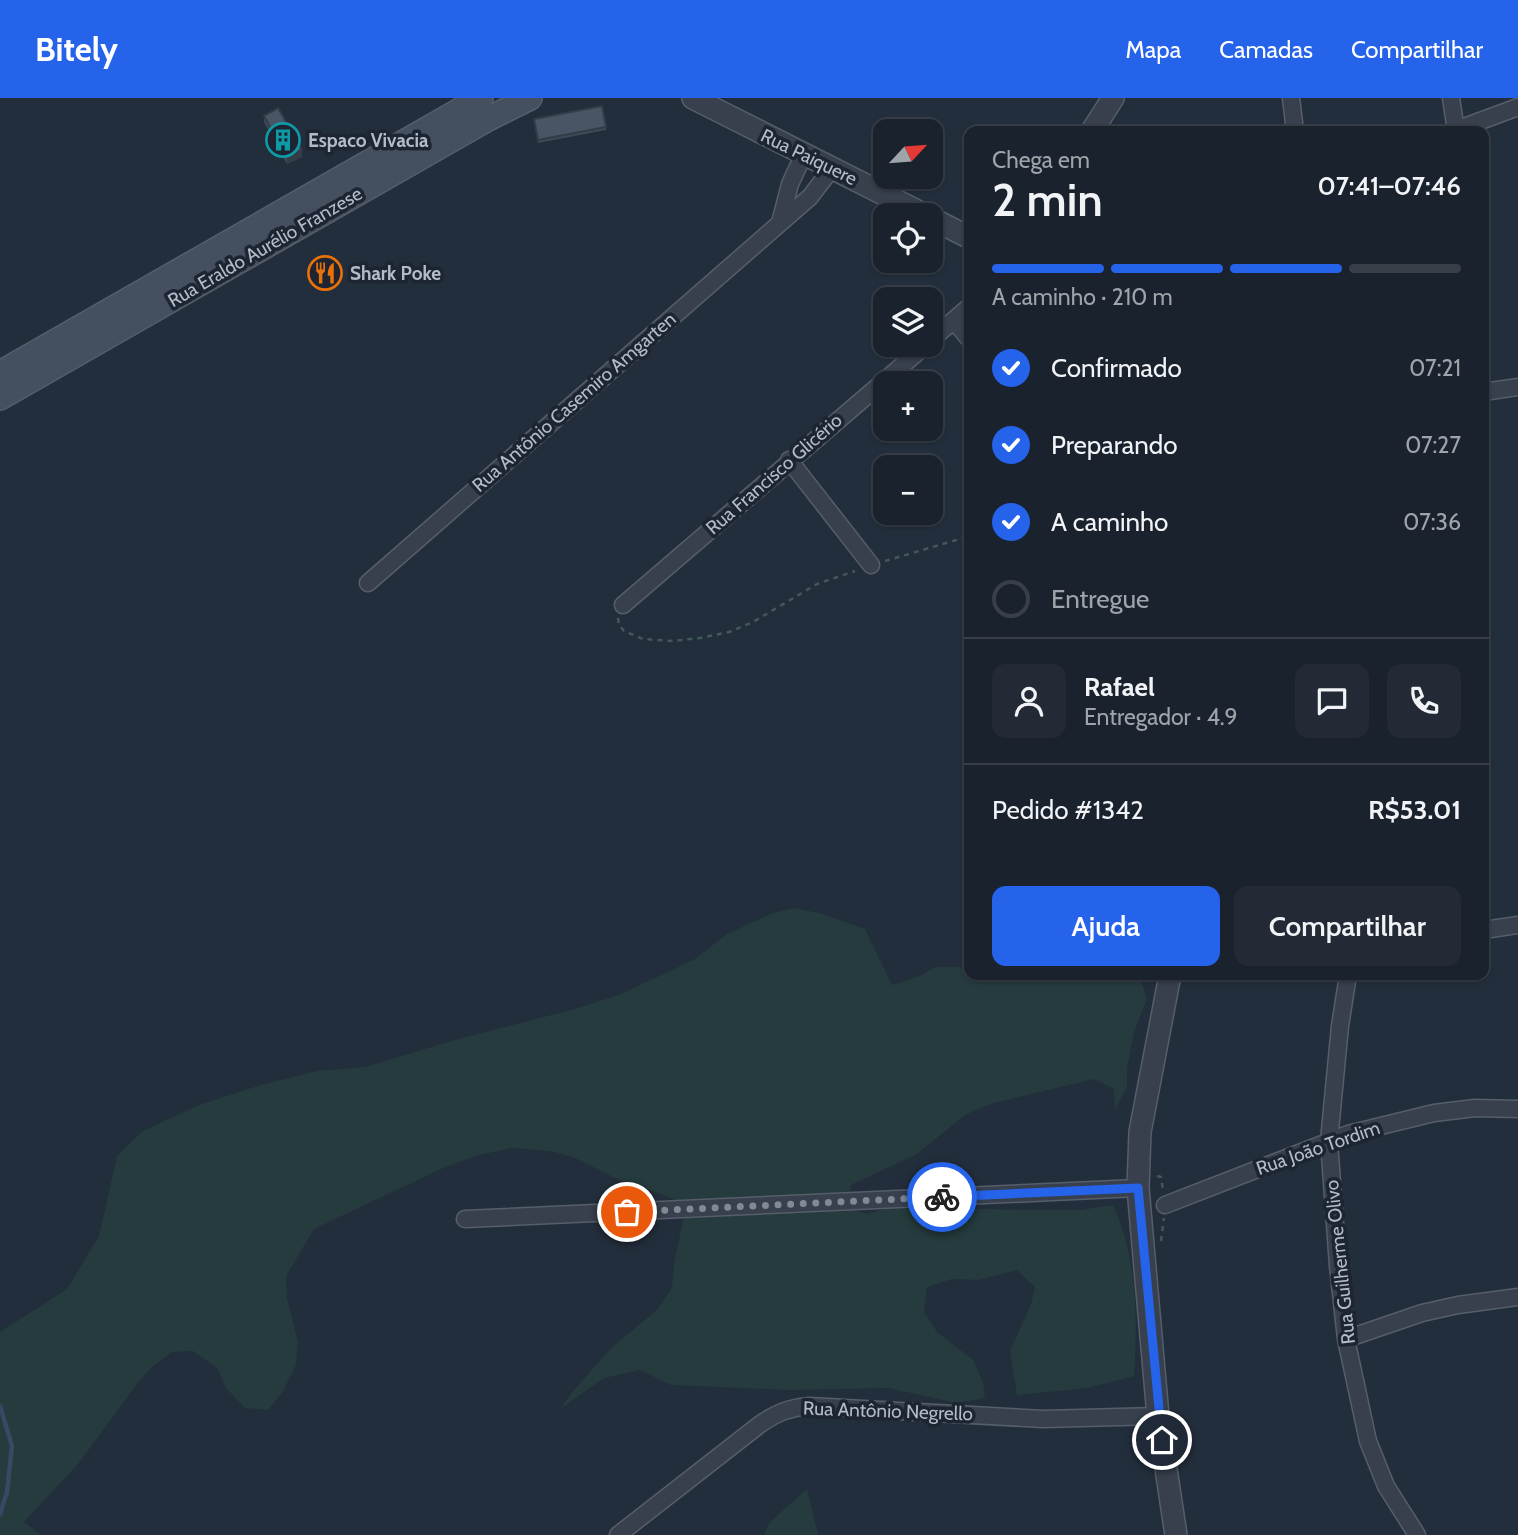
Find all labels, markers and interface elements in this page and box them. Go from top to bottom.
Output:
text: Bitely [35,29,118,69]
text: Mapa [1125,35,1181,64]
text: Camadas [1219,35,1313,64]
text: Compartilhar [1351,35,1483,64]
north arrow [873,119,943,189]
map controls [873,119,943,525]
building icon: Espaco Vivacia [264,121,302,159]
street label: Rua Paiquere [757,124,861,190]
place label: Espaco Vivacia [308,129,429,152]
text: Chega em [992,146,1090,174]
text: 07:41–07:46 [1317,170,1461,202]
text: 2 min [992,172,1103,228]
street label: Rua Eraldo Aurélio Franzese [164,182,366,312]
button: locate [873,203,943,273]
restaurant icon: Shark Poke [306,254,344,292]
place label: Shark Poke [350,262,441,285]
text: A caminho · 210 m [992,283,1173,311]
button: layers [873,287,943,357]
street label: Rua Antônio Casemiro Amgarten [468,307,680,497]
icon: check [992,349,1030,387]
text: Confirmado [1051,352,1182,384]
text: 07:21 [1409,354,1461,382]
button: + [873,371,943,441]
street label: Rua Francisco Glicério [701,409,847,539]
icon: check [992,426,1030,464]
text: Preparando [1051,429,1178,461]
text: 07:27 [1405,431,1461,459]
button: − [873,455,943,525]
icon: check [992,503,1030,541]
text: A caminho [1051,506,1168,538]
text: 07:36 [1403,508,1461,536]
text: Entregue [1051,583,1149,615]
button: person [992,664,1066,738]
button: chat [1295,664,1369,738]
button: phone [1387,664,1461,738]
text: Rafael [1084,671,1155,703]
text: Entregador · 4.9 [1084,703,1238,731]
text: Pedido #1342 [992,794,1144,826]
text: R$53.01 [1368,794,1461,826]
button: Ajuda [992,886,1220,966]
button: Compartilhar [1234,886,1461,966]
street label: Rua João Tordim [1253,1116,1383,1180]
courier [907,1162,977,1232]
icon: bike [923,1178,961,1216]
street label: Rua Guilherme Olivo [1320,1179,1360,1345]
pin [597,1182,657,1242]
icon: bag [608,1193,646,1231]
street label: Rua Antônio Negrello [803,1397,973,1425]
pin [1132,1410,1192,1470]
icon: home [1143,1421,1181,1459]

